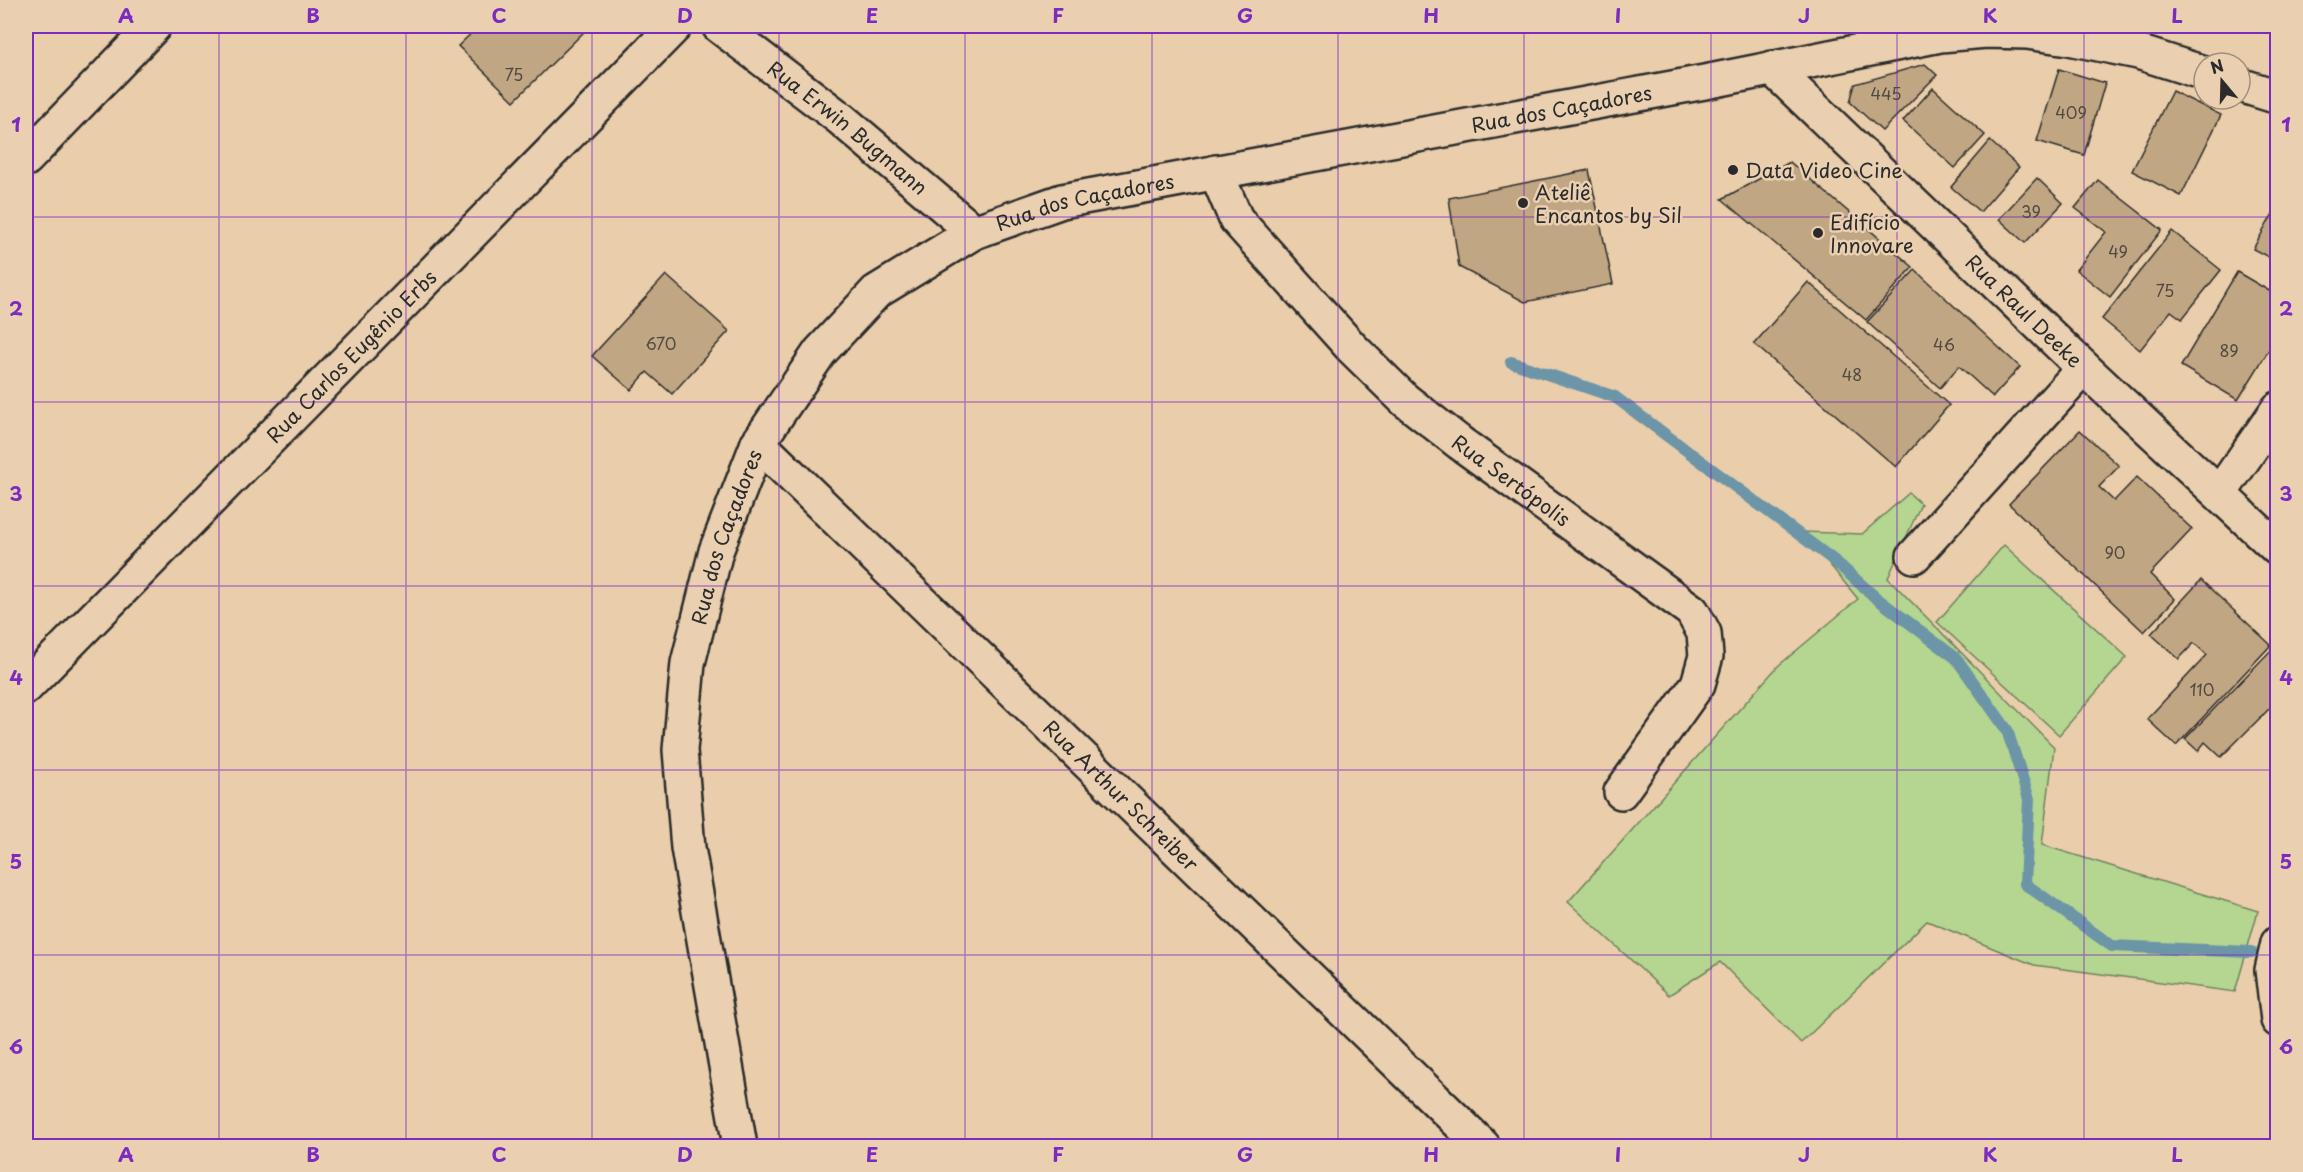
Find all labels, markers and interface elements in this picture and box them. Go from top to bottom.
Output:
text: A [118,0,134,30]
text: B [306,0,320,30]
text: C [491,0,507,30]
text: D [677,0,693,30]
text: E [866,0,878,30]
text: F [1052,0,1064,30]
text: G [1237,0,1253,30]
text: H [1423,0,1439,30]
text: I [1615,0,1621,30]
text: J [1798,0,1810,30]
text: K [1983,0,1998,30]
text: L [2171,0,2183,30]
north arrow [2192,51,2252,111]
text: N [2207,52,2227,79]
street label: Rua Erwin Bugmann [761,53,935,202]
house number: 75 [505,62,523,86]
street label: Rua dos Caçadores [1469,77,1654,140]
house number: 445 [1870,81,1902,105]
house number: 409 [2055,100,2087,124]
text: 1 [11,109,21,139]
text: 1 [2281,109,2291,139]
place label: Data Video Cine [1745,155,1903,185]
marker: Data Video Cine [1726,163,1740,177]
street label: Rua dos Caçadores [991,166,1176,238]
place label: Ateliê Encantos by Sil [1535,177,1682,230]
marker: Ateliê Encantos by Sil [1516,196,1530,210]
house number: 39 [2021,199,2041,223]
place label: Edifício Innovare [1830,207,1914,260]
marker: Edifício Innovare [1811,226,1825,240]
house number: 49 [2108,239,2128,263]
street label: Rua Raul Deeke [1959,247,2090,374]
street label: Rua Carlos Eugênio Erbs [259,263,443,449]
house number: 75 [2156,278,2174,302]
text: 2 [9,293,23,323]
text: 2 [2279,293,2293,323]
house number: 670 [646,331,676,355]
house number: 46 [1933,332,1955,356]
house number: 89 [2219,338,2239,362]
house number: 48 [1842,362,1862,386]
street label: Rua Sertópolis [1446,427,1577,533]
street label: Rua dos Caçadores [683,445,769,628]
text: 3 [9,478,23,508]
text: 3 [2279,478,2293,508]
house number: 90 [2104,540,2126,564]
text: 4 [9,662,23,692]
text: 4 [2279,662,2293,692]
house number: 110 [2189,677,2215,701]
street label: Rua Arthur Schreiber [1037,713,1206,878]
text: 5 [10,846,22,876]
text: 5 [2280,846,2292,876]
text: 6 [9,1031,23,1061]
text: 6 [2279,1031,2293,1061]
text: A [118,1139,134,1169]
text: B [306,1139,320,1169]
text: C [491,1139,507,1169]
text: D [677,1139,693,1169]
text: E [866,1139,878,1169]
text: F [1052,1139,1064,1169]
text: G [1237,1139,1253,1169]
text: H [1423,1139,1439,1169]
text: I [1615,1139,1621,1169]
text: J [1798,1139,1810,1169]
text: K [1983,1139,1998,1169]
text: L [2171,1139,2183,1169]

